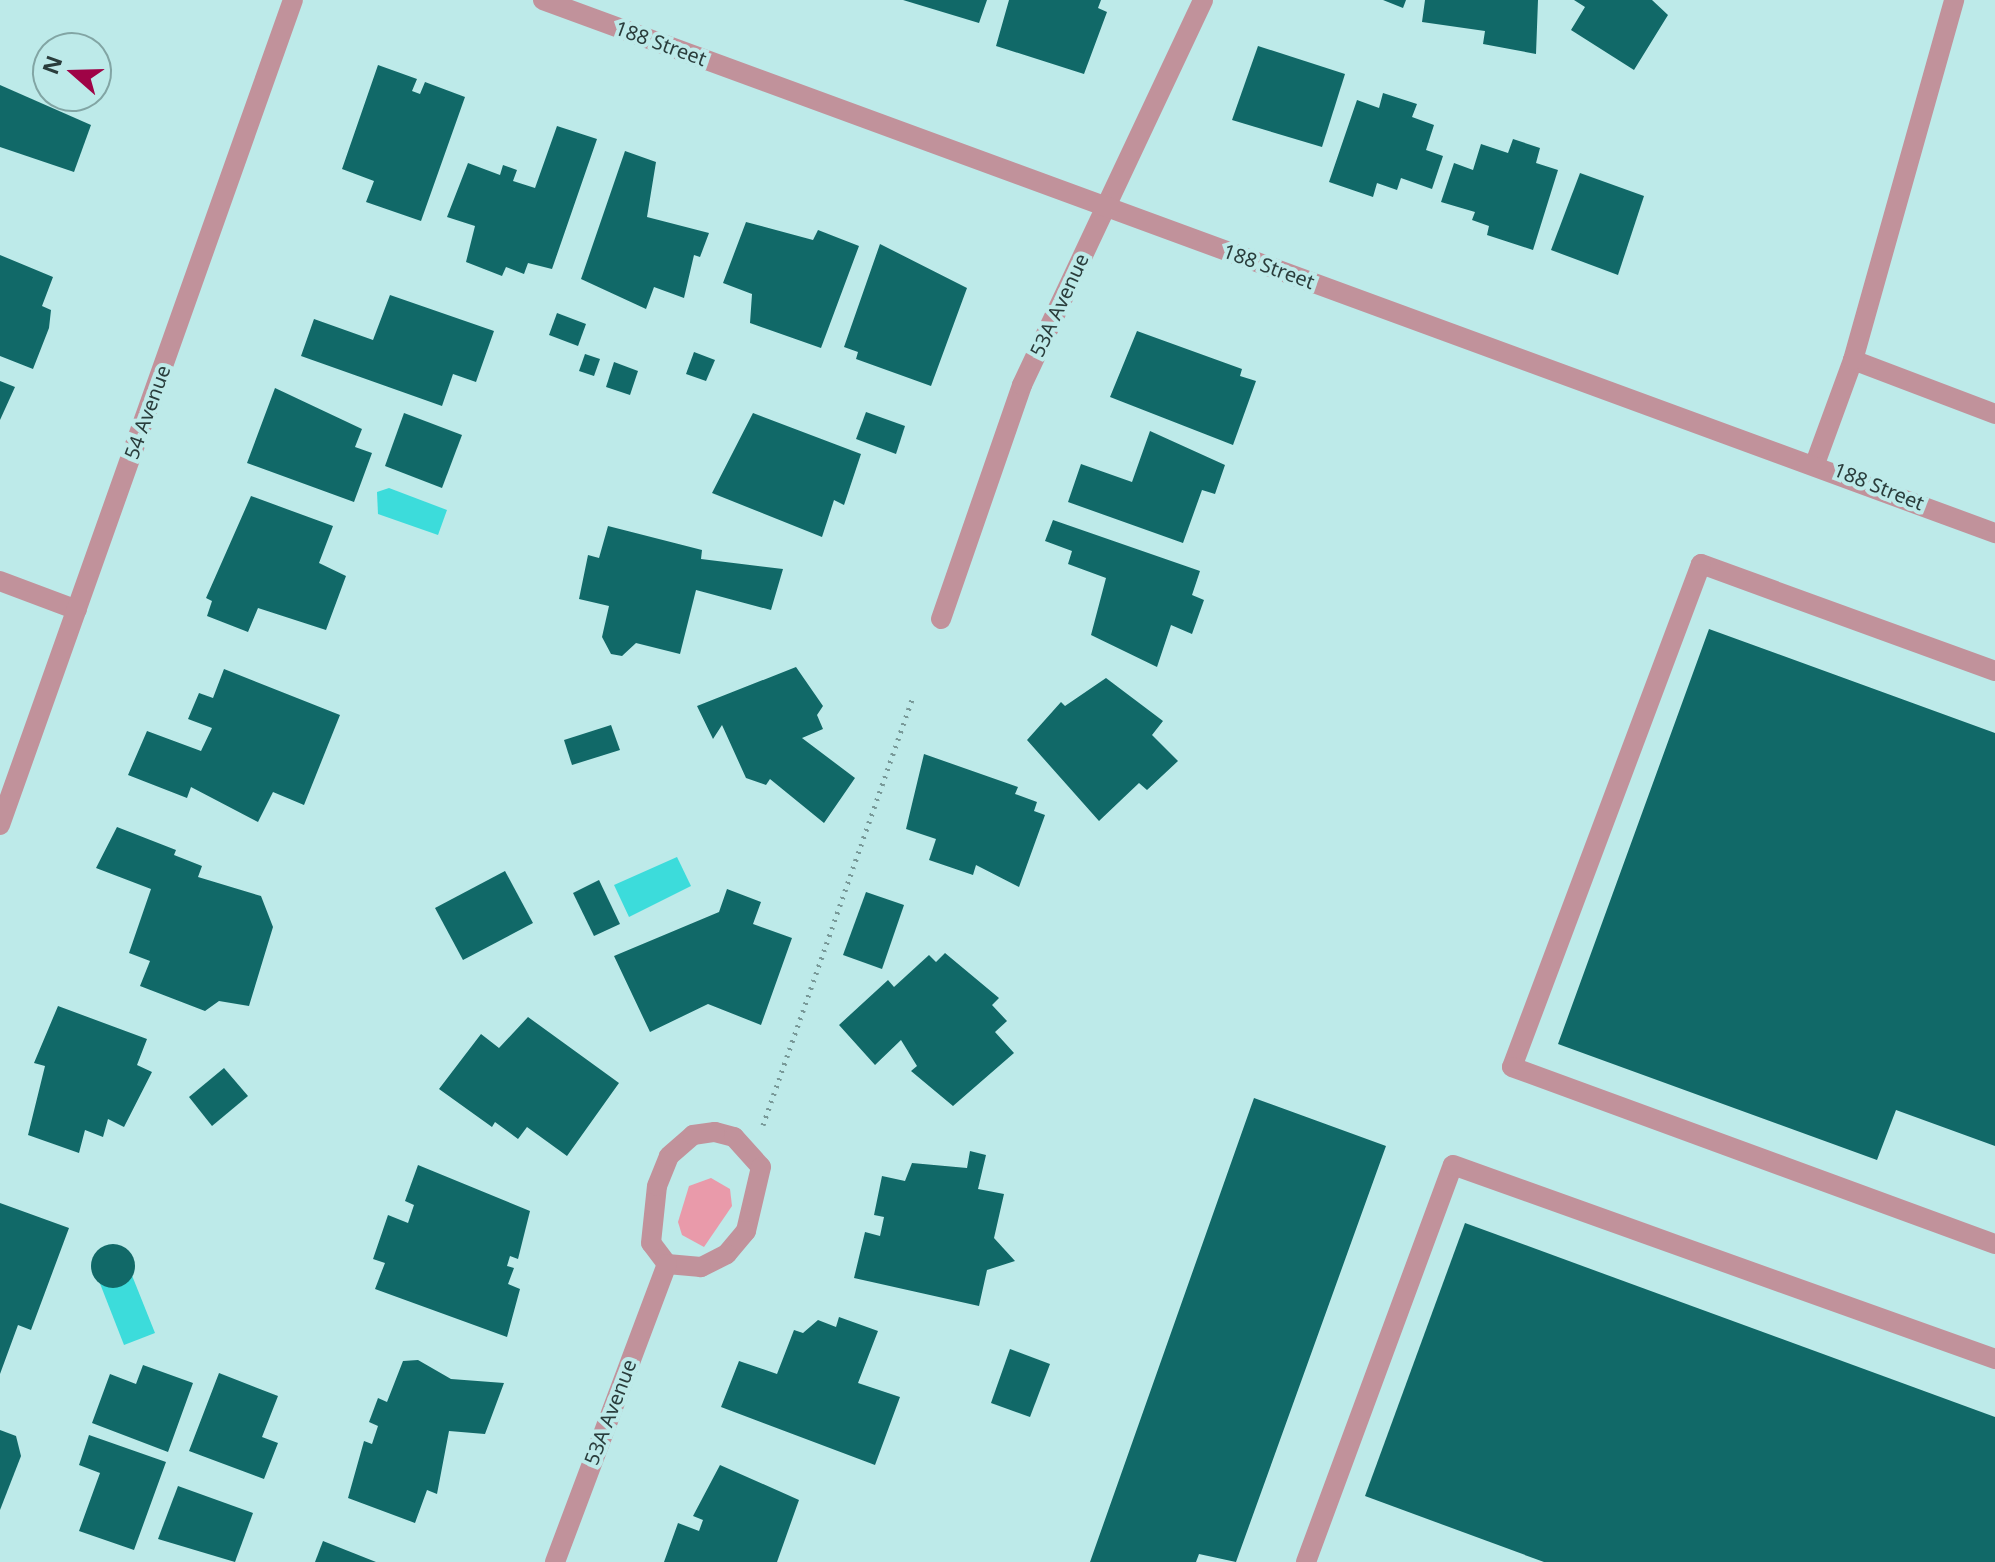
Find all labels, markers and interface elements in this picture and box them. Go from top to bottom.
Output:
street label: 188 Street [612,15,710,71]
north arrow [32,32,112,112]
text: N [34,51,68,78]
street label: 188 Street [1220,238,1318,294]
street label: 53A Avenue [1025,250,1093,360]
street label: 54 Avenue [119,362,175,462]
street label: 188 Street [1830,457,1928,515]
street label: 53A Avenue [579,1356,641,1468]

